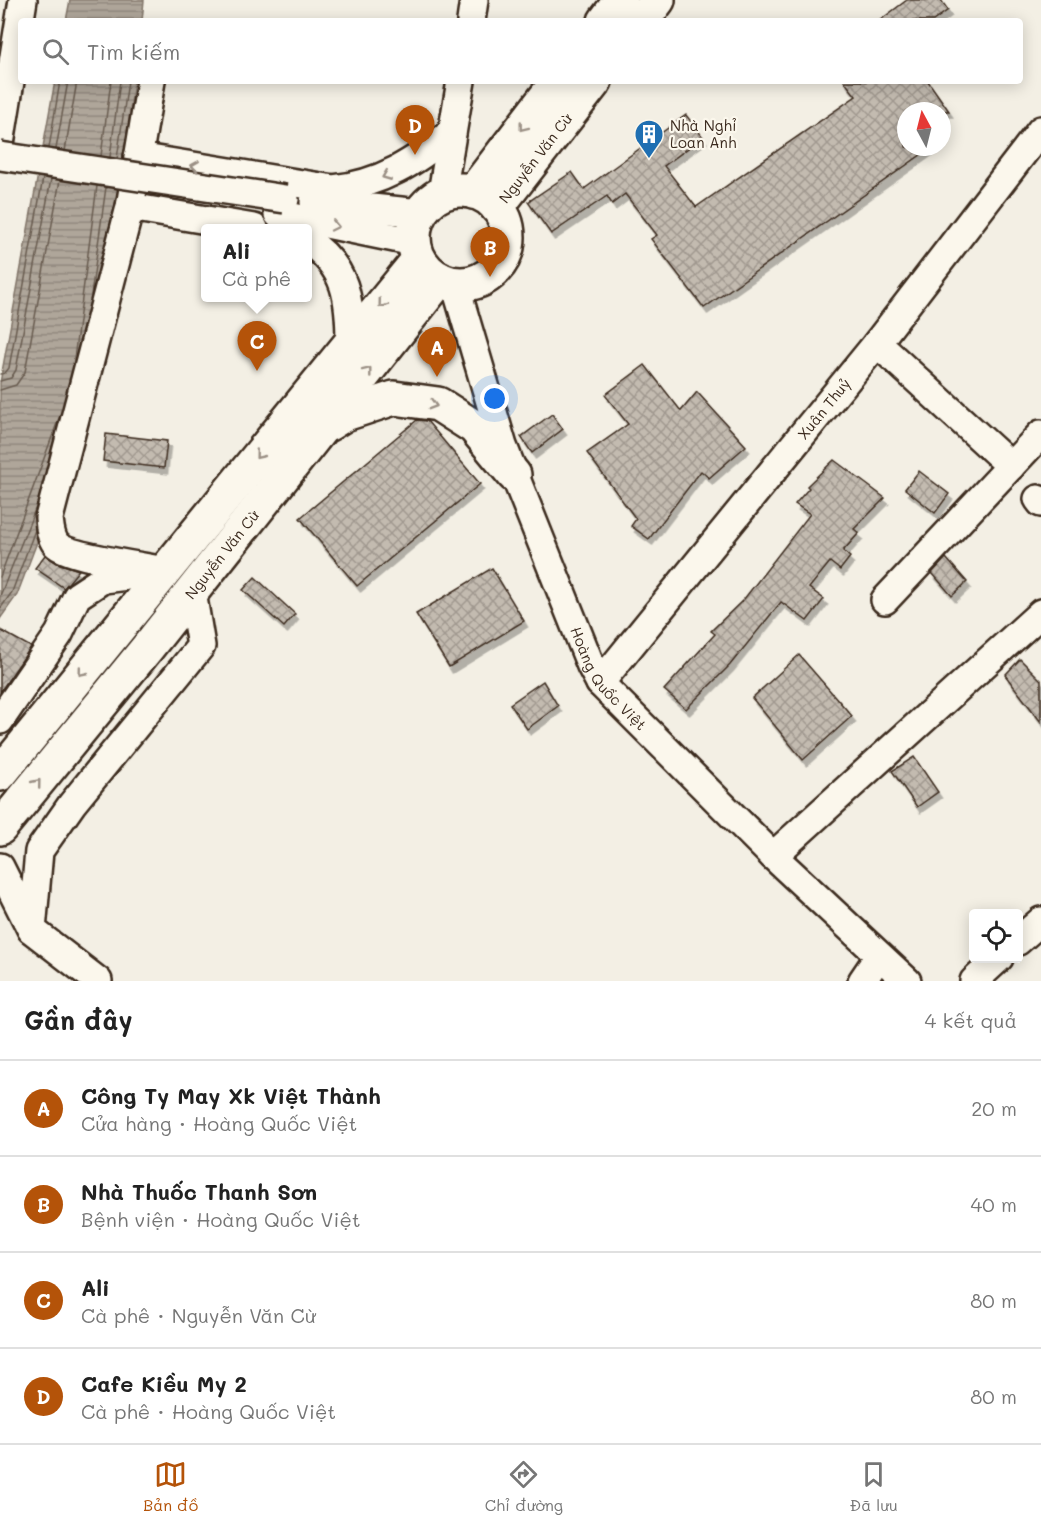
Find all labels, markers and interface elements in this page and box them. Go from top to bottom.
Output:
search box [18,18,1023,84]
icon: search [39,35,72,68]
text: Tìm kiếm [87,37,180,66]
north arrow [897,102,951,156]
pin: D [396,106,434,155]
street label: Nguyễn Văn Cừ [494,109,577,207]
place label: Nhà Nghỉ Loan Anh [670,115,737,152]
building icon: Nhà Nghỉ Loan Anh [633,118,665,160]
one-way arrow [519,121,530,132]
one-way arrow [190,161,200,173]
one-way arrow [382,169,393,181]
one-way arrow [330,219,340,232]
popup [201,224,312,302]
pin: B [470,228,510,277]
text: Ali [222,236,251,265]
text: Cà phê [222,265,291,291]
one-way arrow [378,297,389,308]
pin: C [238,322,276,371]
pin: A [418,328,456,377]
one-way arrow [360,367,371,378]
street label: Xuân Thuỷ [793,374,855,443]
your location [480,384,509,413]
one-way arrow [427,398,438,410]
one-way arrow [255,448,266,459]
street label: Nguyễn Văn Cừ [180,505,263,603]
street label: Hoàng Quốc Việt [566,624,651,734]
one-way arrow [79,666,90,677]
one-way arrow [30,779,41,790]
map controls [969,909,1023,963]
button: locate [969,909,1023,963]
text: Gần đây [24,1003,133,1037]
text: 4 kết quả [924,1007,1017,1033]
text: Công Ty May Xk Việt Thành [81,1081,381,1110]
text: A [37,1095,50,1121]
text: 20 m [971,1095,1017,1121]
text: Cửa hàng · Hoàng Quốc Việt [81,1110,357,1136]
text: Nhà Thuốc Thanh Sơn [81,1177,317,1206]
text: B [37,1191,50,1217]
text: 40 m [971,1191,1017,1217]
text: Bệnh viện · Hoàng Quốc Việt [81,1206,361,1232]
text: Ali [81,1273,110,1302]
text: C [36,1287,51,1313]
text: 80 m [970,1287,1017,1313]
text: Cà phê · Nguyễn Văn Cừ [81,1302,316,1328]
text: Cafe Kiều My 2 [81,1369,247,1398]
text: D [36,1383,51,1409]
text: 80 m [970,1383,1017,1409]
text: Cà phê · Hoàng Quốc Việt [81,1398,336,1424]
tab: Bản đồ [143,1458,198,1515]
tab: Chỉ đường [485,1458,563,1515]
tab: Đã lưu [850,1458,898,1515]

